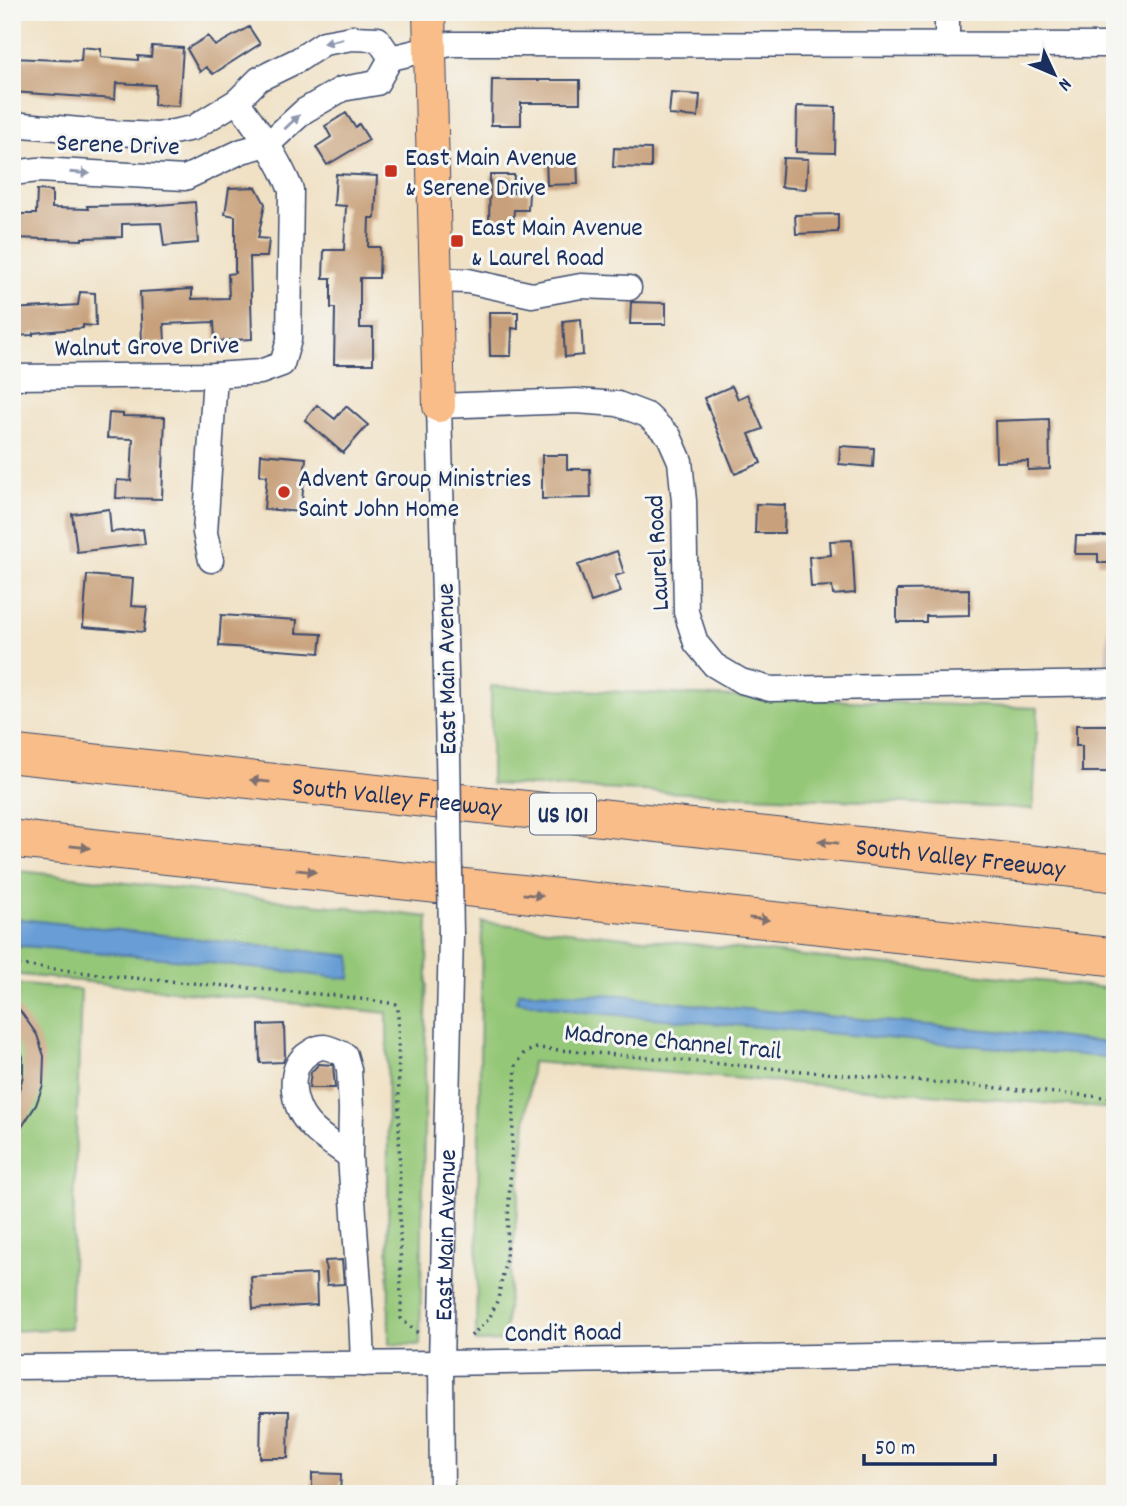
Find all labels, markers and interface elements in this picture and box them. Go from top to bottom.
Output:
one-way arrow [322,36,344,47]
north arrow [1018,38,1088,108]
text: N [1051,71,1077,96]
one-way arrow [283,114,300,130]
street label: Serene Drive [56,126,180,167]
place label: East Main Avenue & Serene Drive [405,141,577,208]
marker: East Main Avenue & Serene Drive [383,163,399,179]
one-way arrow [69,168,91,179]
place label: East Main Avenue & Laurel Road [471,211,643,278]
marker: East Main Avenue & Laurel Road [449,233,465,249]
street label: Walnut Grove Drive [54,328,240,369]
place label: Advent Group Ministries Saint John Home [298,462,532,529]
marker: Advent Group Ministries Saint John Home [276,484,292,500]
street label: Laurel Road [638,494,681,612]
street label: East Main Avenue [429,583,468,755]
street label: South Valley Freeway [290,769,503,829]
one-way arrow [249,775,271,786]
road number: US 101 [530,794,596,834]
street label: South Valley Freeway [853,830,1067,890]
one-way arrow [816,837,838,848]
one-way arrow [69,841,91,852]
one-way arrow [296,866,318,877]
one-way arrow [522,890,544,901]
one-way arrow [748,914,770,925]
street label: Madrone Channel Trail [563,1016,783,1071]
street label: East Main Avenue [427,1149,468,1321]
street label: Condit Road [504,1315,622,1354]
scale bar [864,1422,996,1466]
text: 50 m [875,1435,915,1465]

